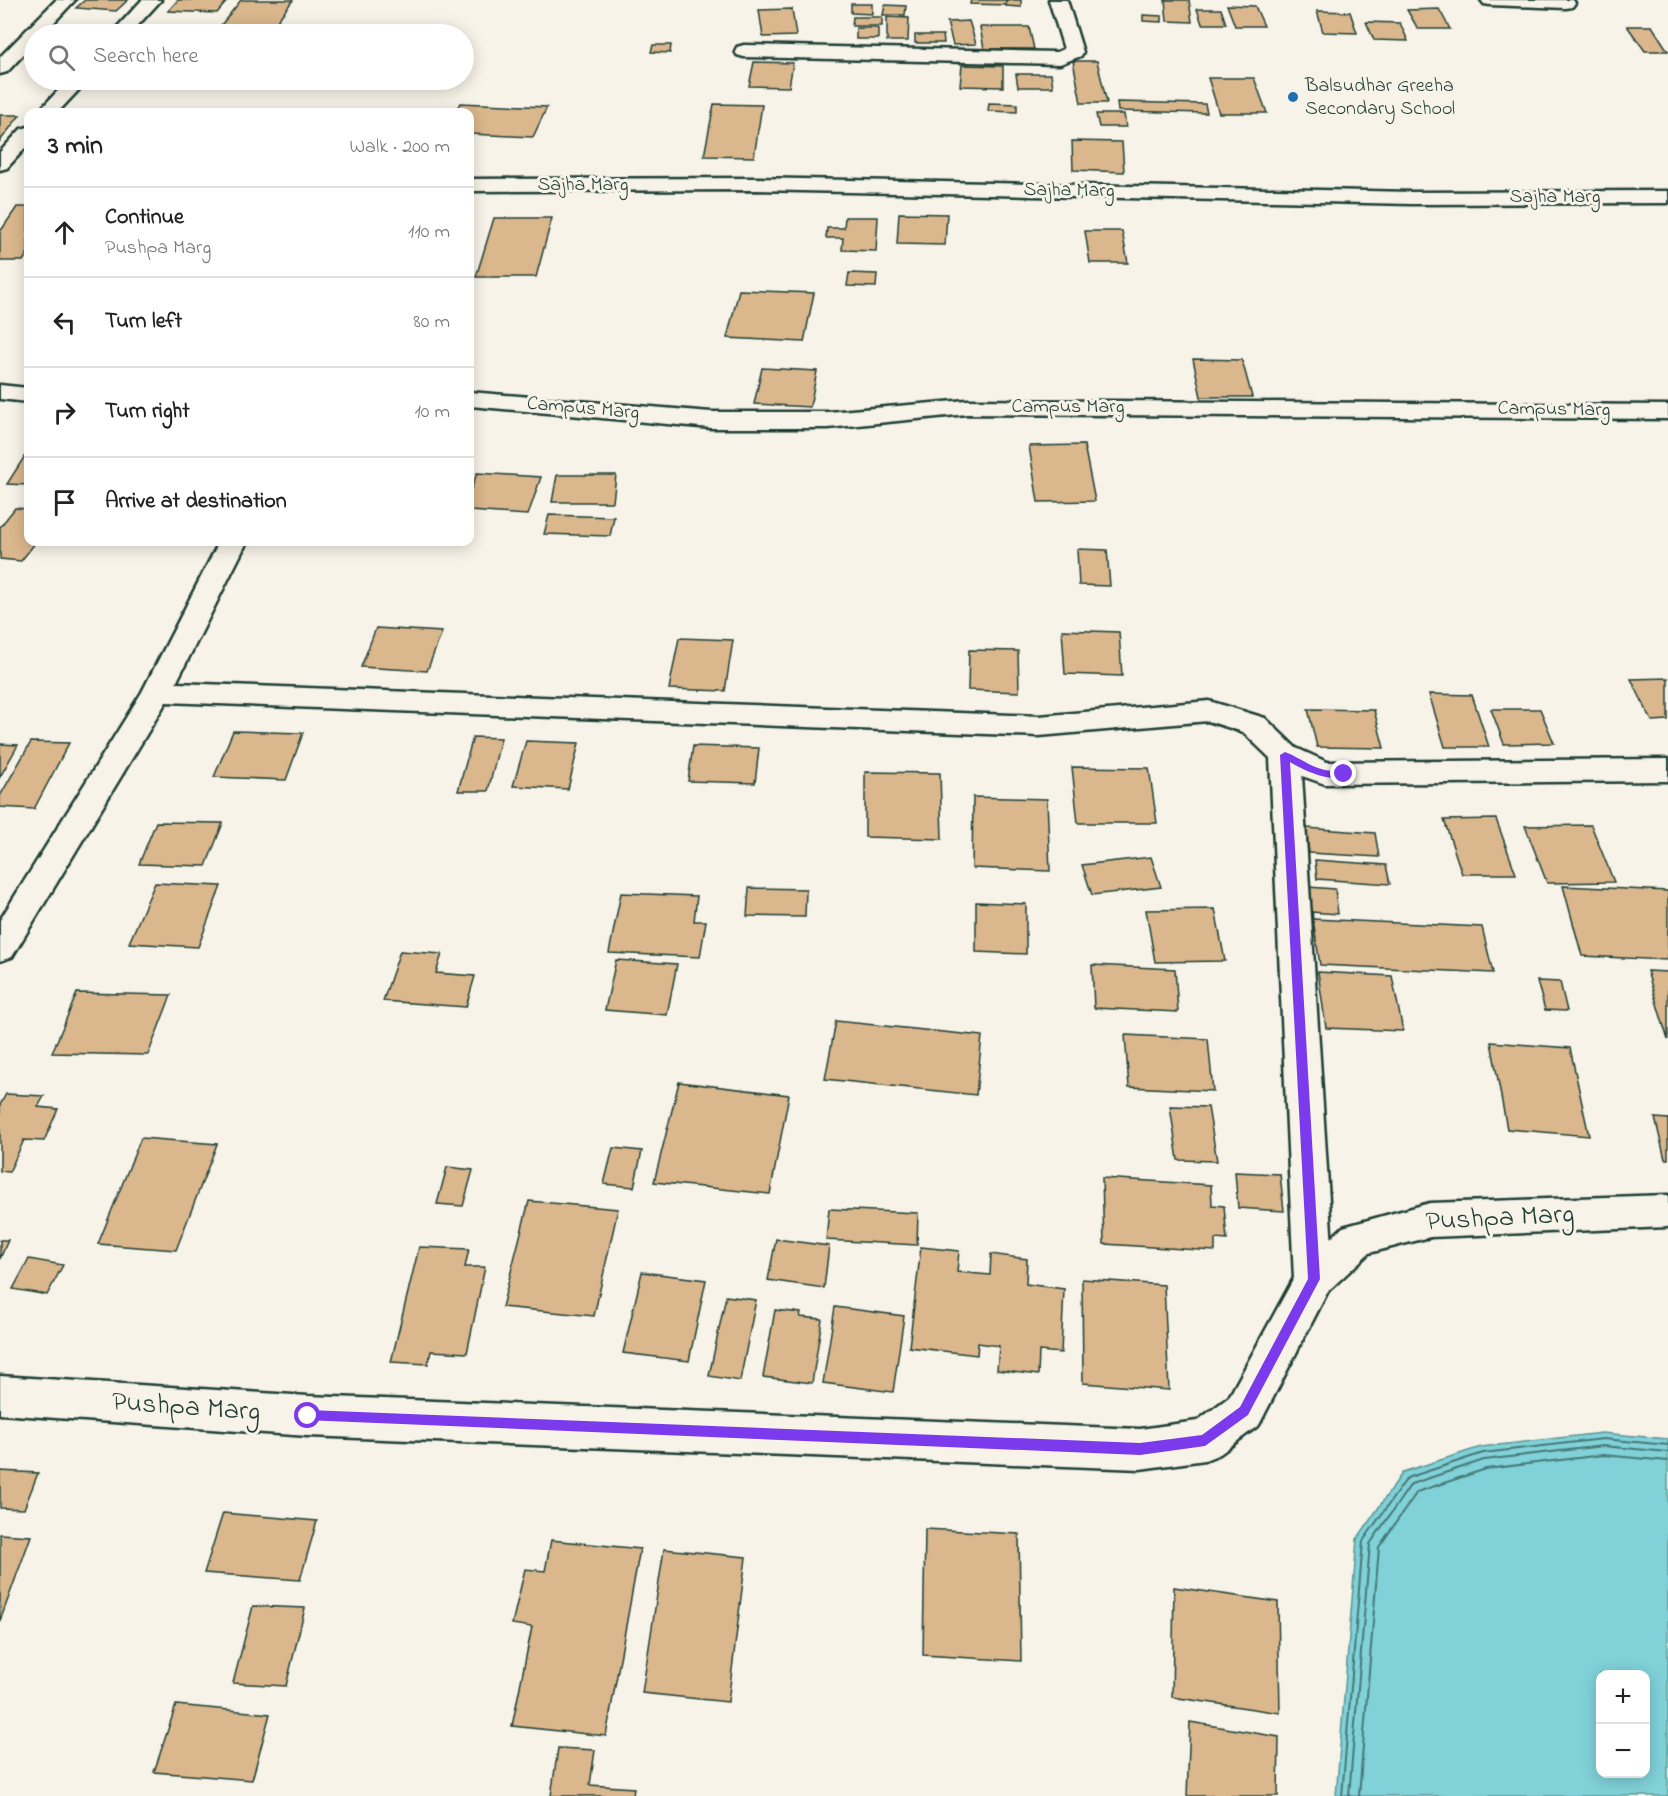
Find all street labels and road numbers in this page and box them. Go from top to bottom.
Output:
street label: Sajha Marg [537,171,629,201]
street label: Sajha Marg [1023,176,1115,207]
street label: Sajha Marg [1509,183,1601,213]
street label: Campus Marg [525,390,640,429]
street label: Campus Marg [1012,393,1124,423]
street label: Campus Marg [1497,395,1611,426]
street label: Pushpa Marg [1425,1195,1575,1243]
street label: Pushpa Marg [110,1382,262,1434]

